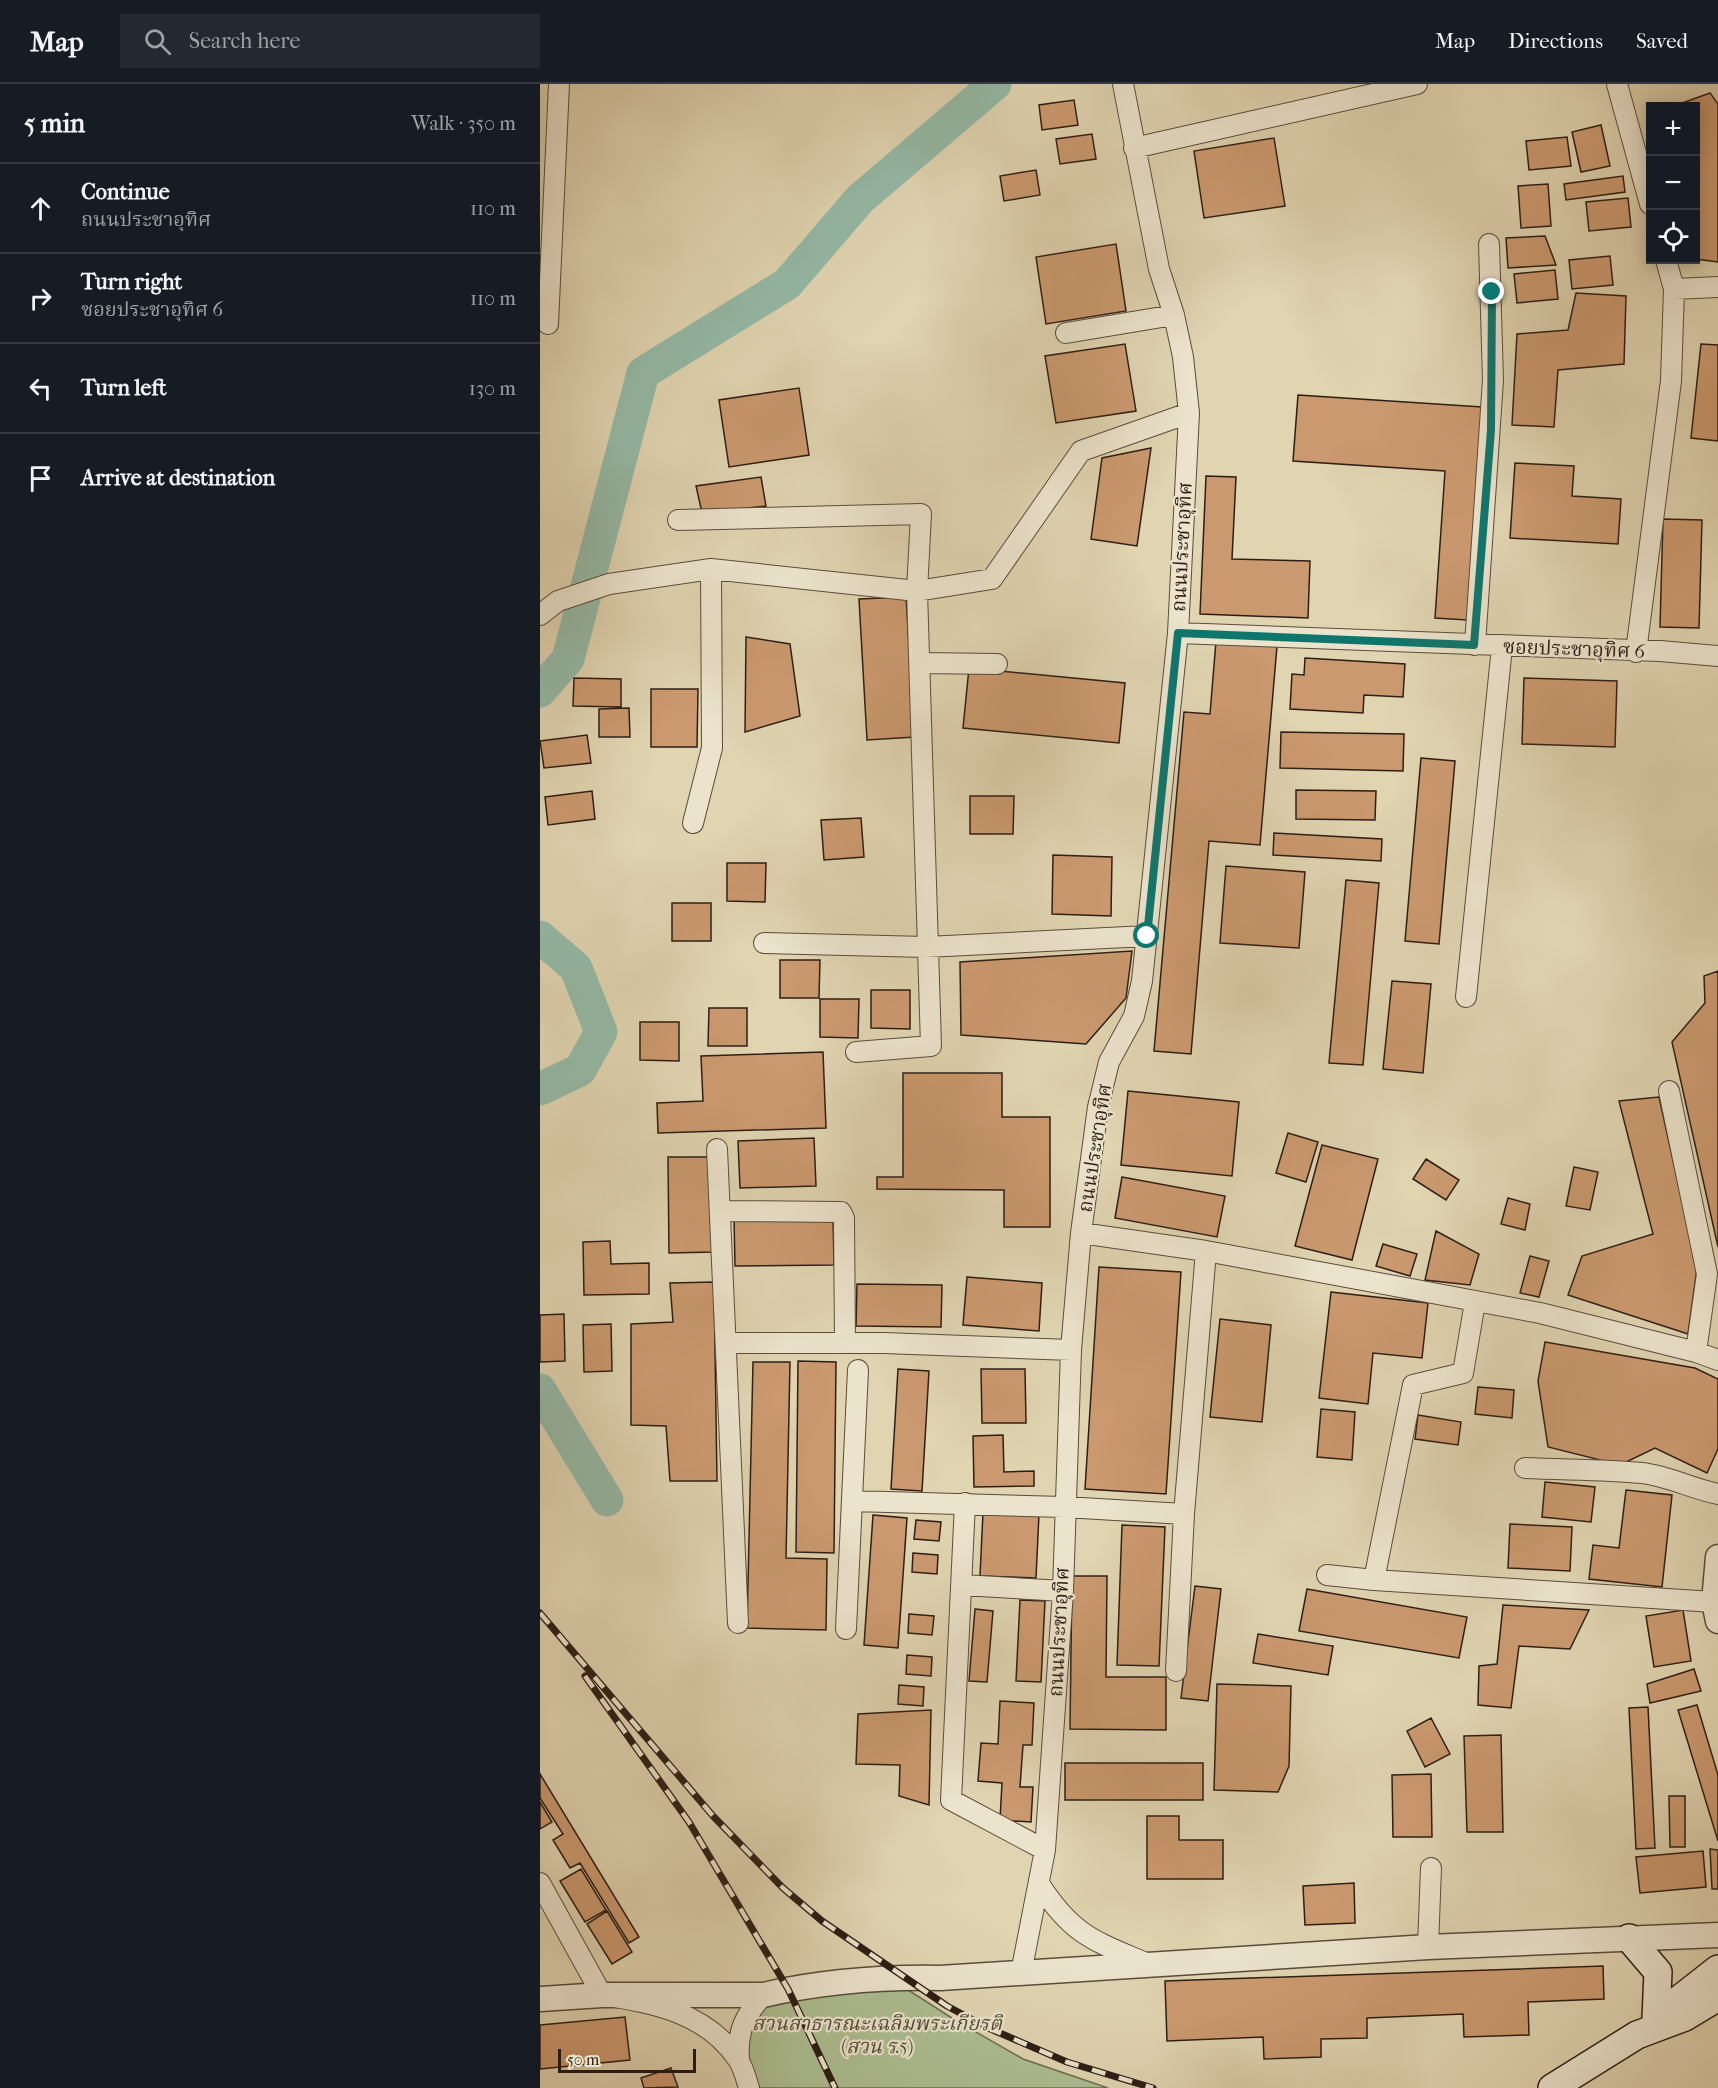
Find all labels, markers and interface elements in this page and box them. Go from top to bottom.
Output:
search box [120,14,540,68]
text: Map [30,25,84,58]
icon: search [141,25,174,58]
text: Search here [189,28,300,54]
text: Map [1435,29,1475,53]
text: Directions [1508,29,1603,53]
text: Saved [1636,29,1688,53]
map controls [1646,102,1700,264]
button: + [1646,102,1700,156]
text: 5 min [24,108,85,139]
text: Walk · 350 m [411,112,516,135]
button: − [1646,156,1700,210]
text: Continue [81,179,170,205]
icon: ahead [24,192,57,225]
text: 110 m [470,197,516,220]
text: ถนนประชาอุทิศ [81,208,211,231]
button: locate [1646,210,1700,264]
text: Turn right [81,269,182,295]
route end [1478,278,1504,304]
icon: right [24,282,57,315]
text: 110 m [470,287,516,310]
text: ซอยประชาอุทิศ 6 [81,298,223,321]
icon: left [24,372,57,405]
text: Turn left [81,375,167,401]
text: 130 m [469,377,516,400]
icon: arrive [24,462,57,495]
text: Arrive at destination [81,465,275,491]
street label: ถนนประชาอุทิศ [1167,481,1198,613]
street label: ซอยประชาอุทิศ 6 [1503,635,1646,664]
route start [1133,922,1159,948]
street label: ถนนประชาอุทิศ [1073,1082,1118,1214]
street label: ถนนประชาอุทิศ [1044,1566,1075,1698]
park label: สวนสาธารณะเฉลิมพระเกียรติ (สวน ร.5) [752,2012,1004,2058]
scale bar [558,2046,696,2074]
text: 50 m [567,2050,599,2069]

